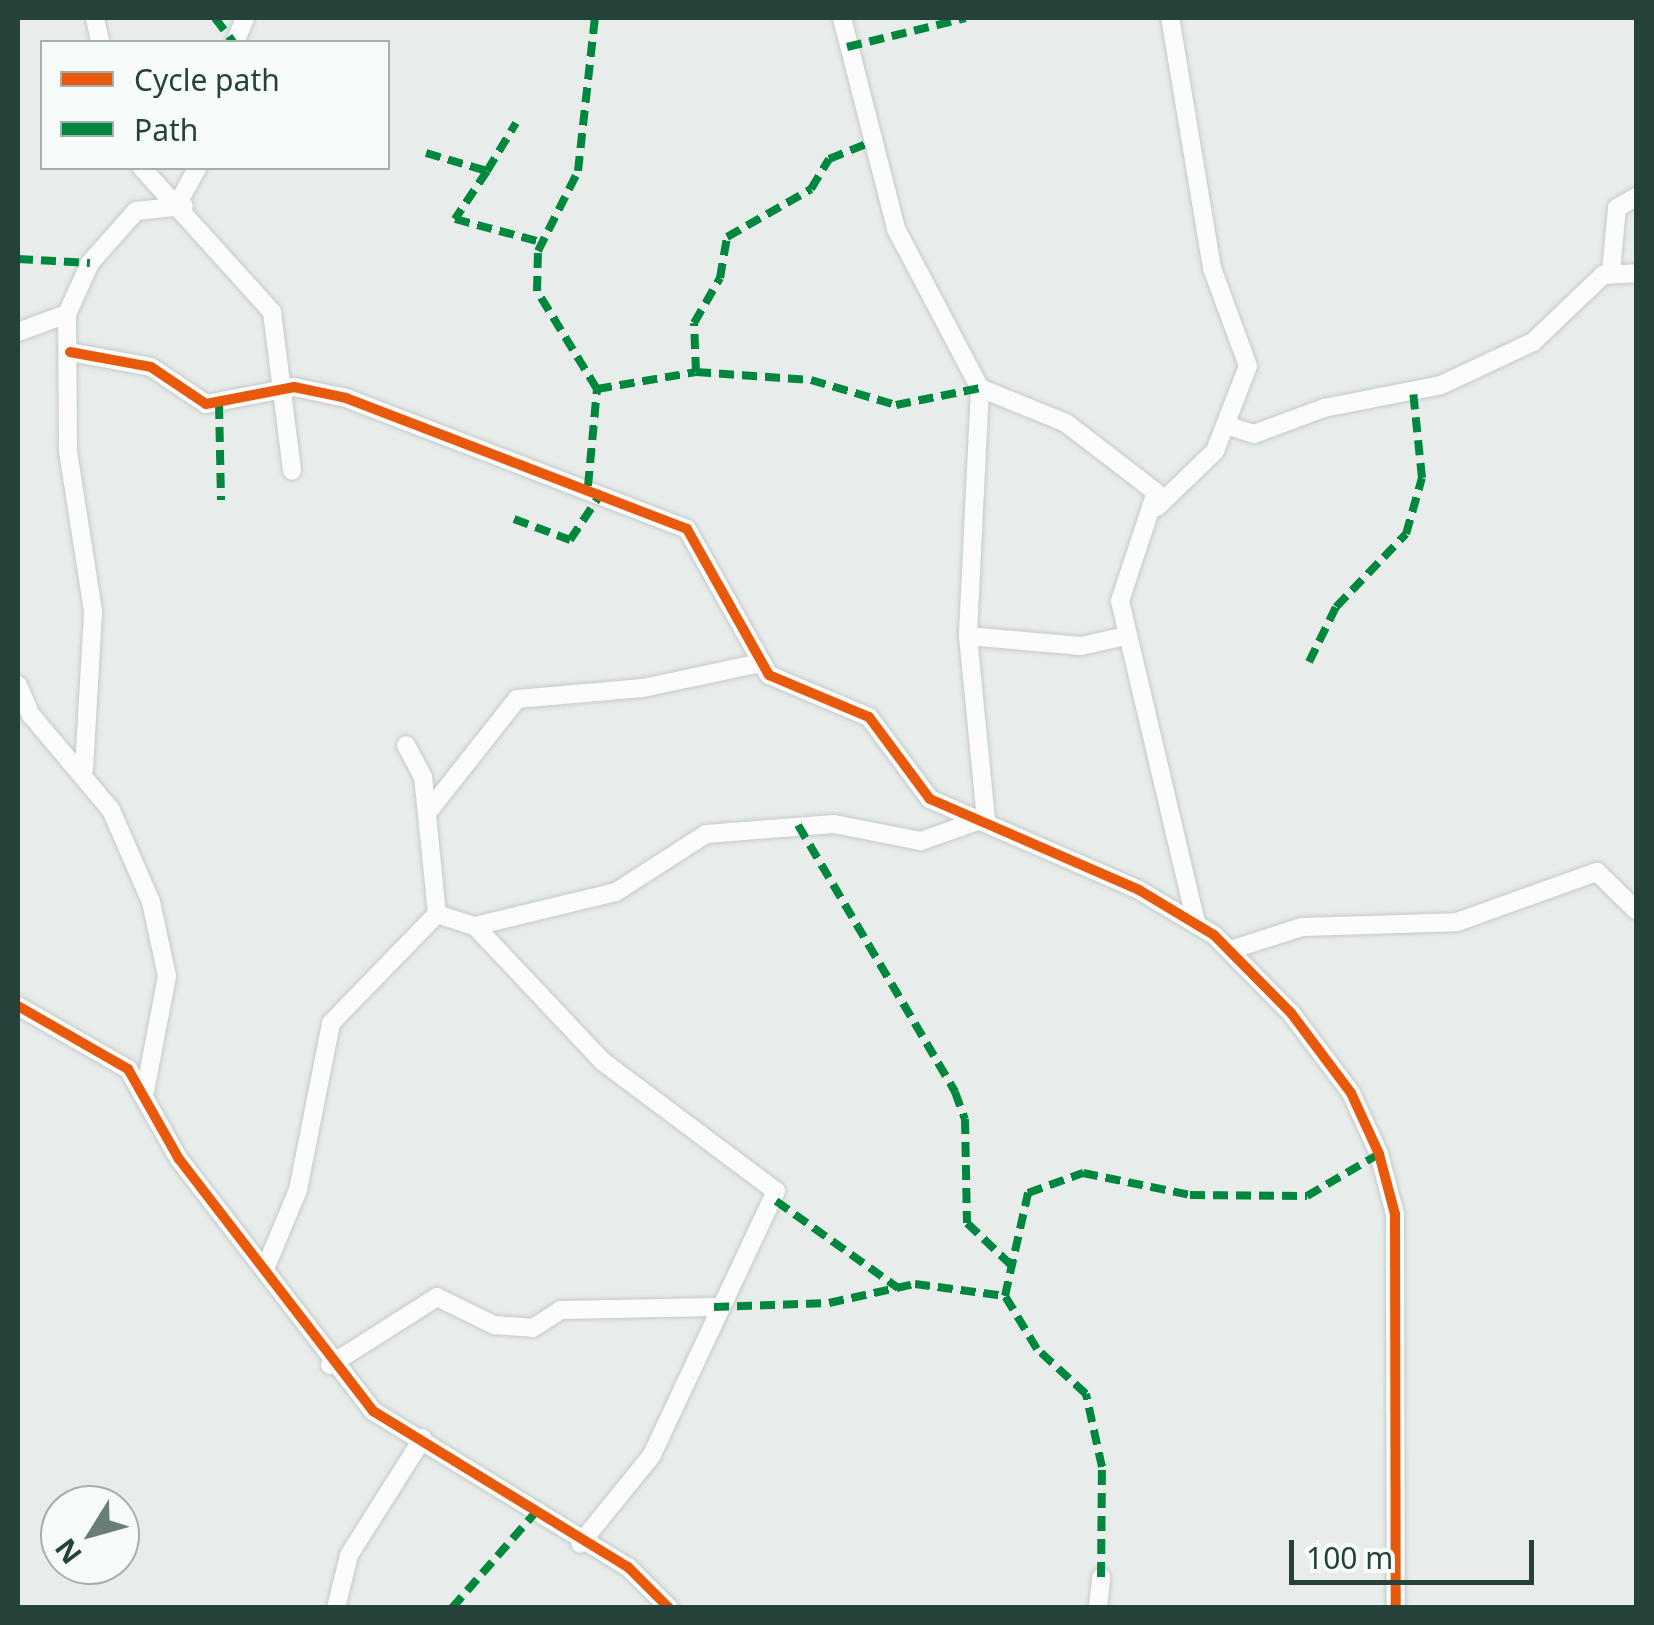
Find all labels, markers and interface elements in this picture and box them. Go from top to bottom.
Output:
legend [40,40,390,170]
text: Cycle path [134,59,280,100]
text: Path [134,109,198,150]
north arrow [40,1485,140,1585]
scale bar [1294,1520,1539,1582]
text: N [46,1531,90,1572]
text: 100 m [1306,1537,1393,1578]

